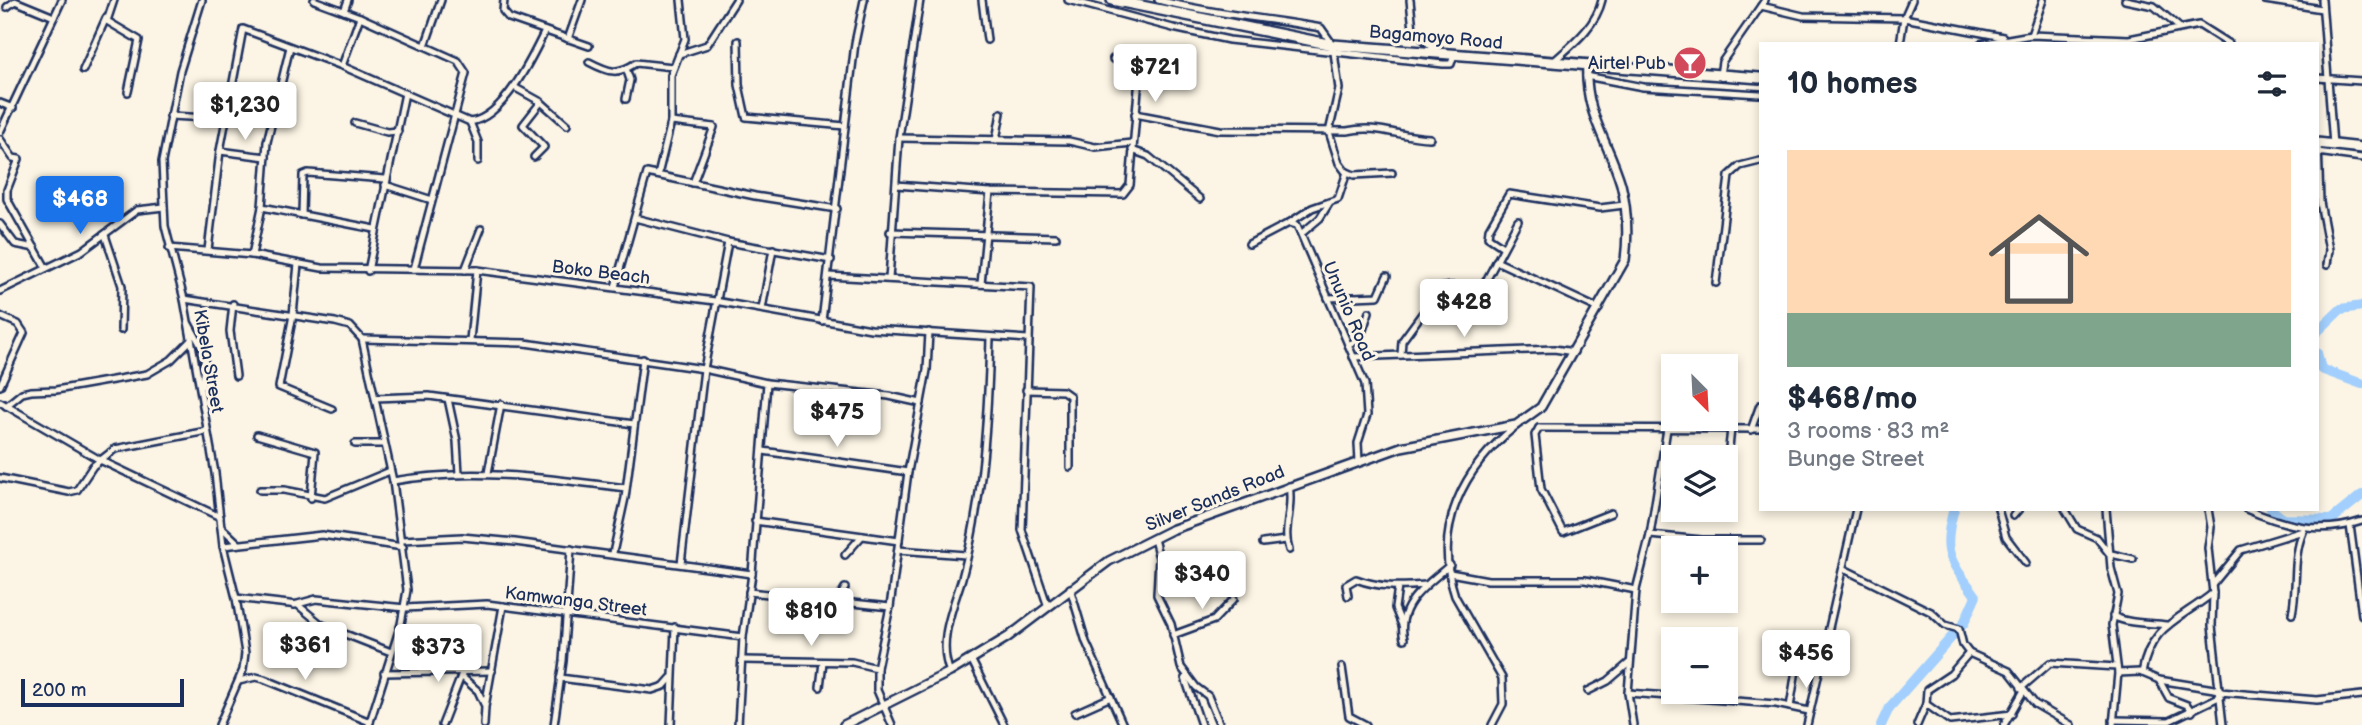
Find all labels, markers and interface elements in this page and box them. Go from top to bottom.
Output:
street label: Bagamoyo Road [1368,21,1504,54]
pin: $721 [1114,44,1196,104]
bar icon: Airtel Pub [1671,44,1709,82]
text: $721 [1130,53,1180,81]
place label: Airtel Pub [1588,53,1666,74]
icon: filters [2253,65,2291,103]
text: 10 homes [1787,66,1918,102]
pin: $1,230 [188,82,302,142]
text: $1,230 [210,91,280,119]
pin: $468 [39,176,121,236]
text: $468 [52,185,108,213]
icon: home [1976,196,2102,322]
street label: Boko Beach [551,256,651,289]
street label: Ununio Road [1318,258,1379,364]
pin: $428 [1423,280,1505,339]
text: $428 [1436,288,1492,316]
street label: Kibela Street [189,308,228,415]
north arrow [1661,354,1738,430]
map controls [1661,354,1738,704]
text: $468/mo [1787,381,1917,417]
pin: $475 [796,390,878,449]
text: $475 [810,398,864,426]
text: 3 rooms · 83 m² [1787,417,1949,445]
button: layers [1661,445,1738,522]
text: Bunge Street [1787,445,1924,473]
street label: Silver Sands Road [1143,461,1288,536]
button: + [1661,536,1738,613]
pin: $340 [1161,552,1243,611]
text: $340 [1174,560,1230,588]
street label: Kamwanga Street [504,582,649,621]
pin: $810 [770,588,852,648]
text: $810 [785,597,838,625]
pin: $361 [264,622,346,682]
pin: $373 [397,624,479,684]
button: − [1661,627,1738,704]
pin: $456 [1765,630,1847,690]
text: $361 [279,631,331,659]
text: $373 [411,633,465,661]
text: $456 [1778,639,1834,667]
scale bar [21,676,184,708]
text: 200 m [32,679,86,702]

